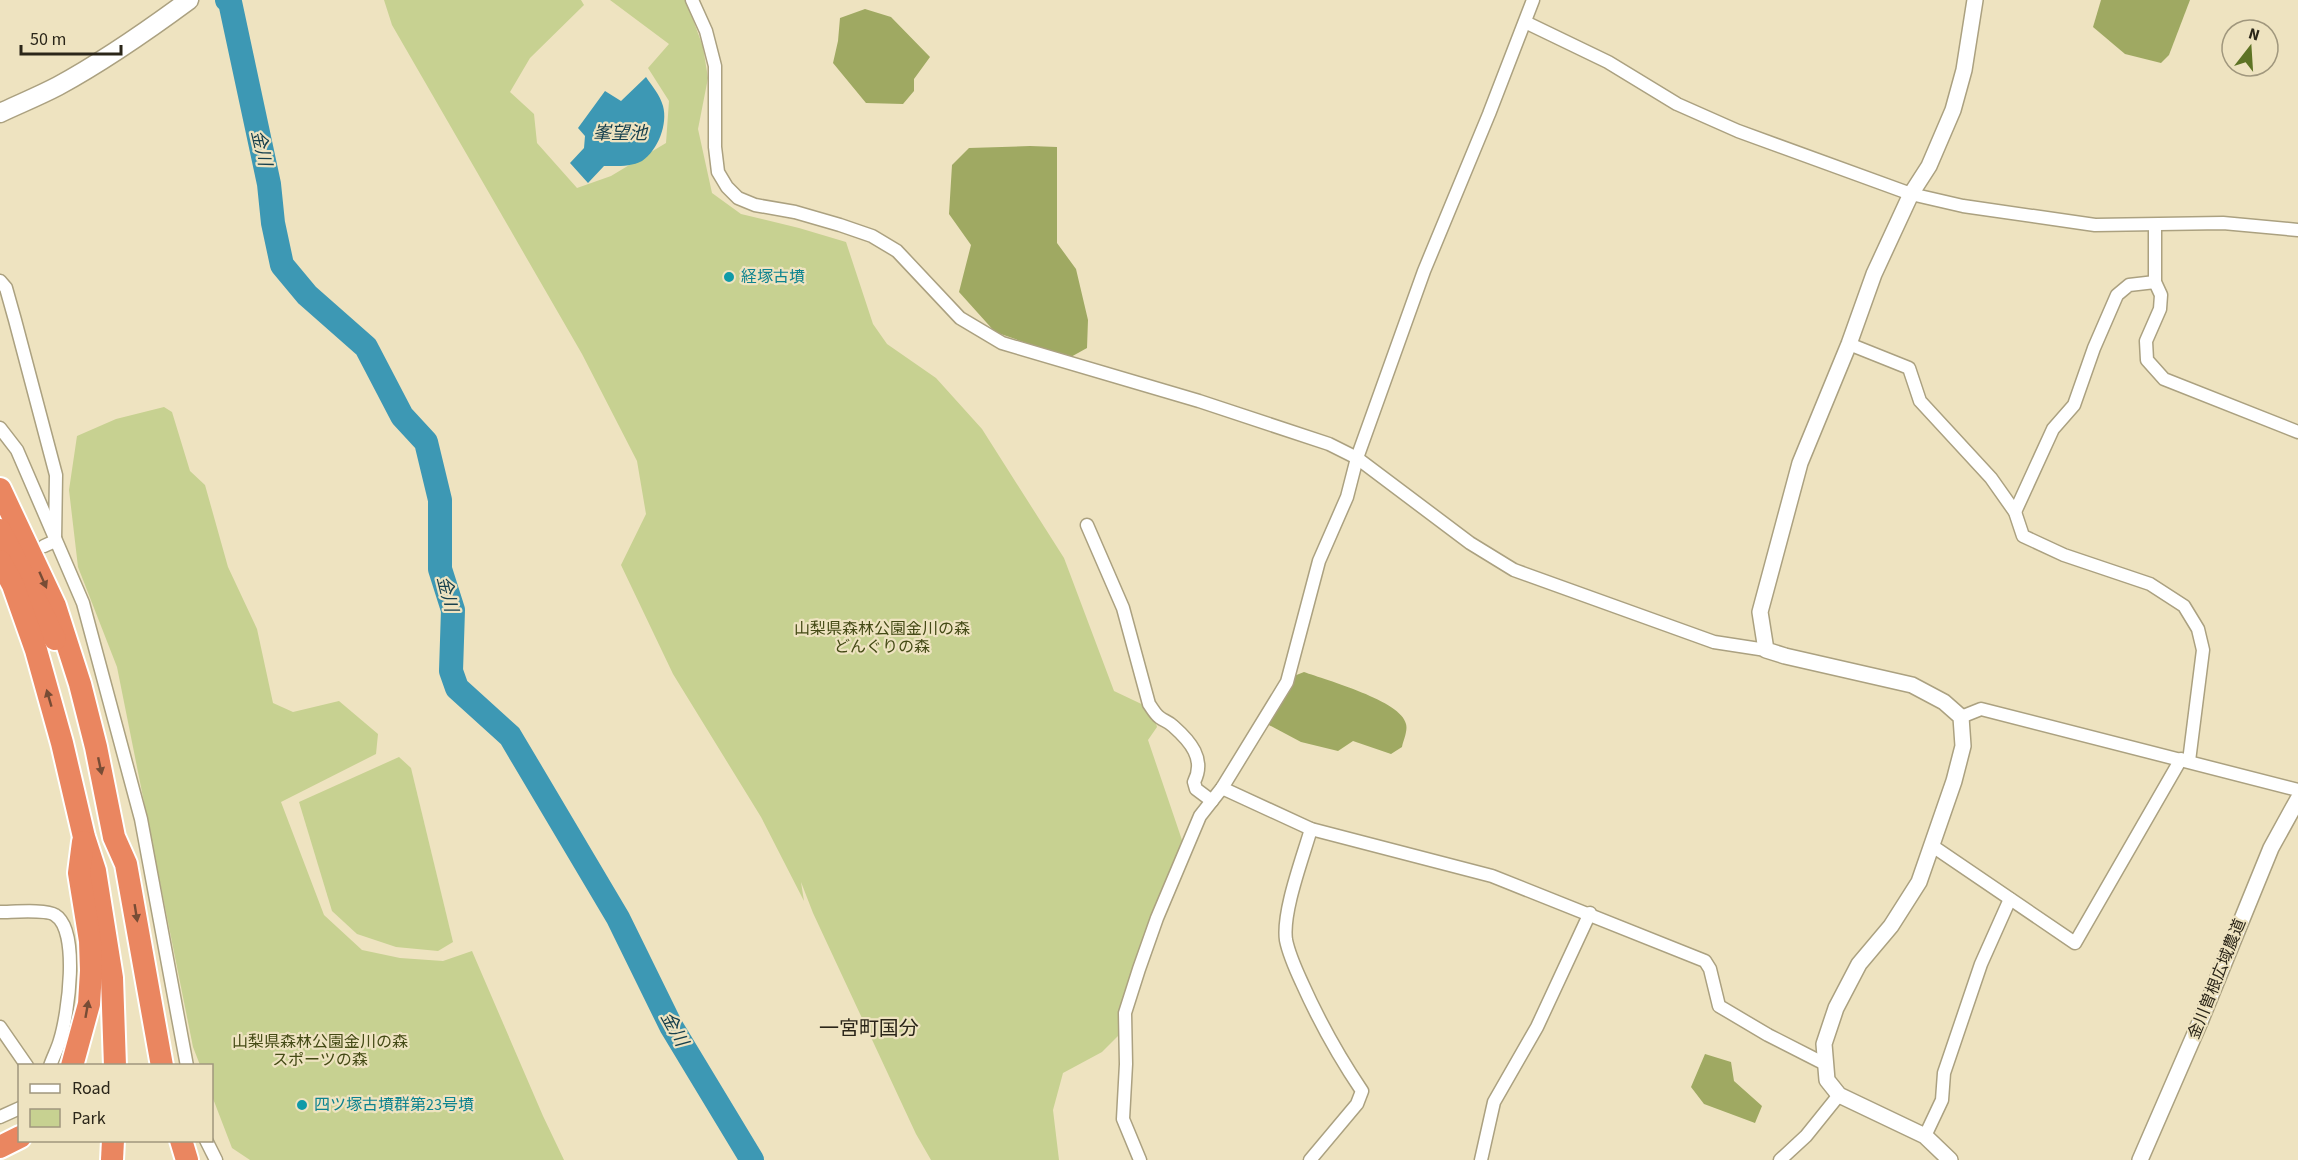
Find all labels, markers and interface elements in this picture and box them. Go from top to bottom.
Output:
scale bar [21,18,122,56]
north arrow [2220,18,2280,78]
text: N [2246,23,2262,47]
text: 50 m [30,27,66,52]
water label: 峯望池 [593,121,649,146]
water label: 金川 [245,128,278,170]
place label: 経塚古墳 [741,266,805,288]
marker: 経塚古墳 [722,270,736,284]
one-way arrow [39,571,48,588]
water label: 金川 [431,574,464,616]
park label: 山梨県森林公園金川の森 どんぐりの森 [794,618,970,658]
one-way arrow [44,689,53,707]
one-way arrow [96,757,105,776]
one-way arrow [131,904,140,923]
street label: 金川曽根広域農道 [2183,916,2251,1042]
one-way arrow [83,999,92,1018]
water label: 金川 [654,1007,695,1053]
district label: 一宮町国分 [819,1015,919,1043]
park label: 山梨県森林公園金川の森 スポーツの森 [232,1031,408,1071]
legend [18,1064,213,1142]
text: Road [72,1076,111,1101]
place label: 四ツ塚古墳群第23号墳 [314,1094,474,1116]
marker: 四ツ塚古墳群第23号墳 [295,1098,309,1112]
text: Park [72,1106,106,1131]

